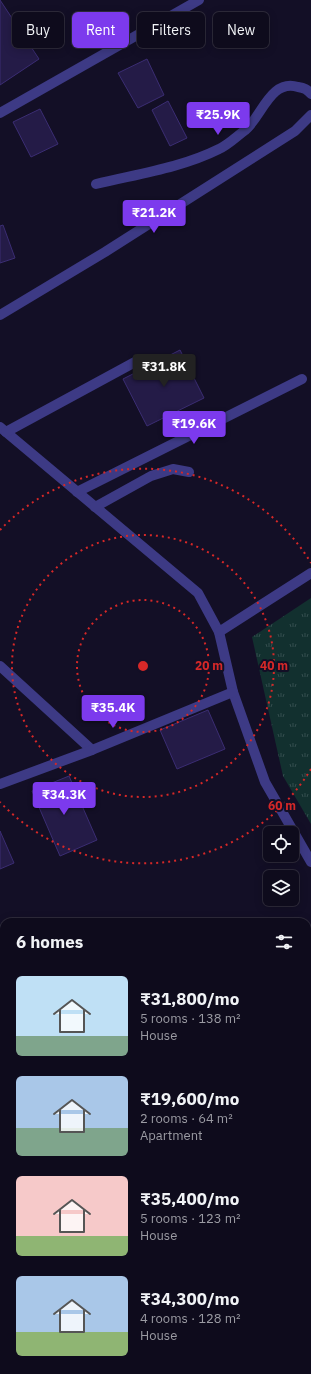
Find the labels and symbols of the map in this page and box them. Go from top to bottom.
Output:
pin: ₹25.9K [185,102,251,136]
pin: ₹21.2K [121,200,187,234]
pin: ₹31.8K [131,354,197,388]
pin: ₹19.6K [161,411,227,445]
text: 20 m [195,658,223,673]
text: 40 m [260,658,288,673]
centre of rings [136,659,150,673]
pin: ₹35.4K [80,695,146,729]
pin: ₹34.3K [31,782,97,816]
text: 60 m [268,798,296,813]

